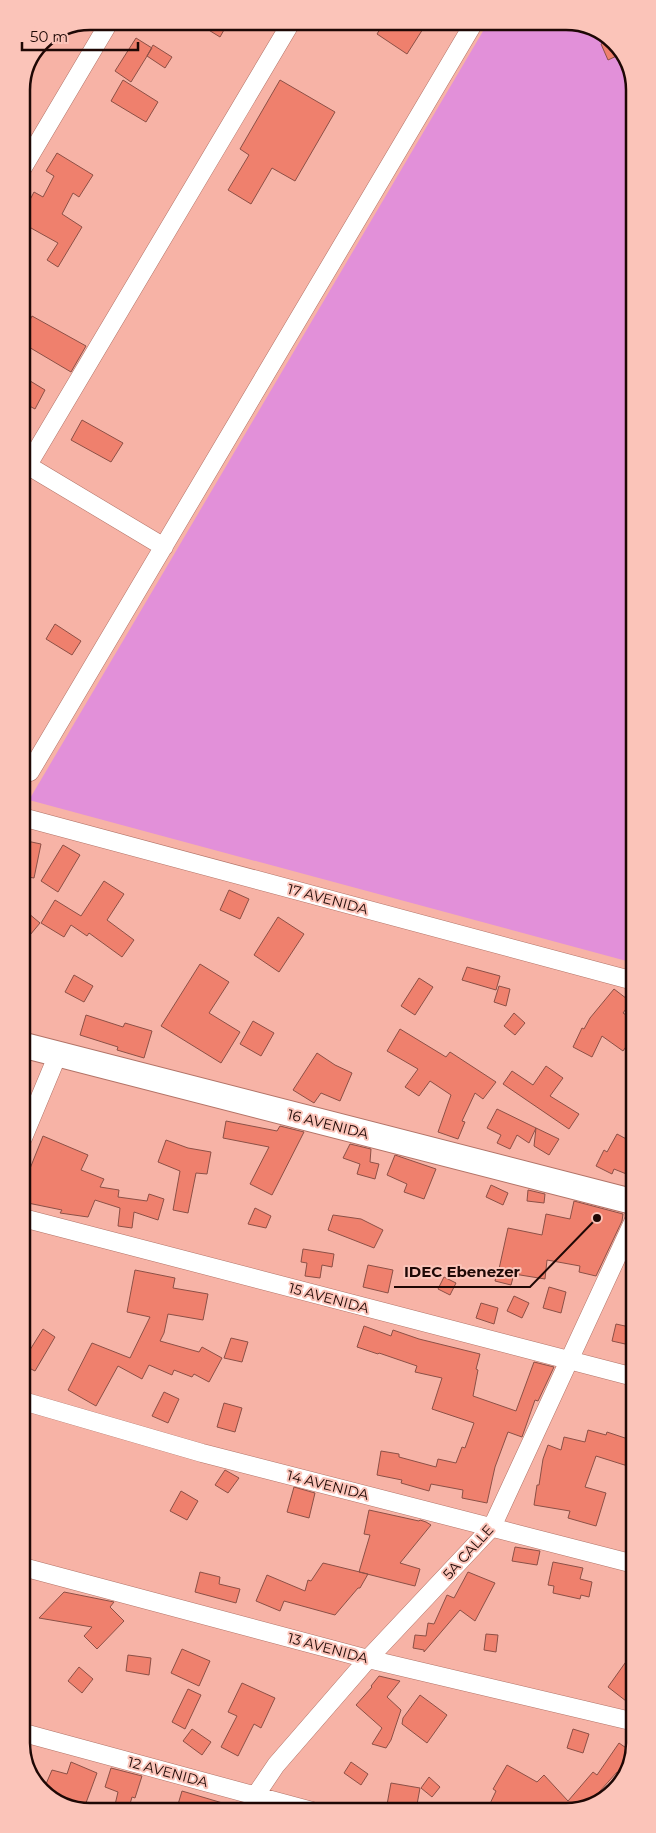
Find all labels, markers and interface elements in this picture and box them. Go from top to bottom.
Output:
scale bar [22,20,139,52]
text: 50 m [30,27,68,46]
street label: 17 AVENIDA [286,880,371,919]
street label: 16 AVENIDA [286,1105,371,1143]
callout: IDEC Ebenezer [394,1257,530,1287]
text: IDEC Ebenezer [404,1262,521,1281]
street label: 15 AVENIDA [287,1279,372,1318]
street label: 14 AVENIDA [285,1466,372,1504]
street label: 5A CALLE [439,1521,497,1583]
street label: 13 AVENIDA [286,1629,371,1668]
street label: 12 AVENIDA [126,1753,211,1792]

